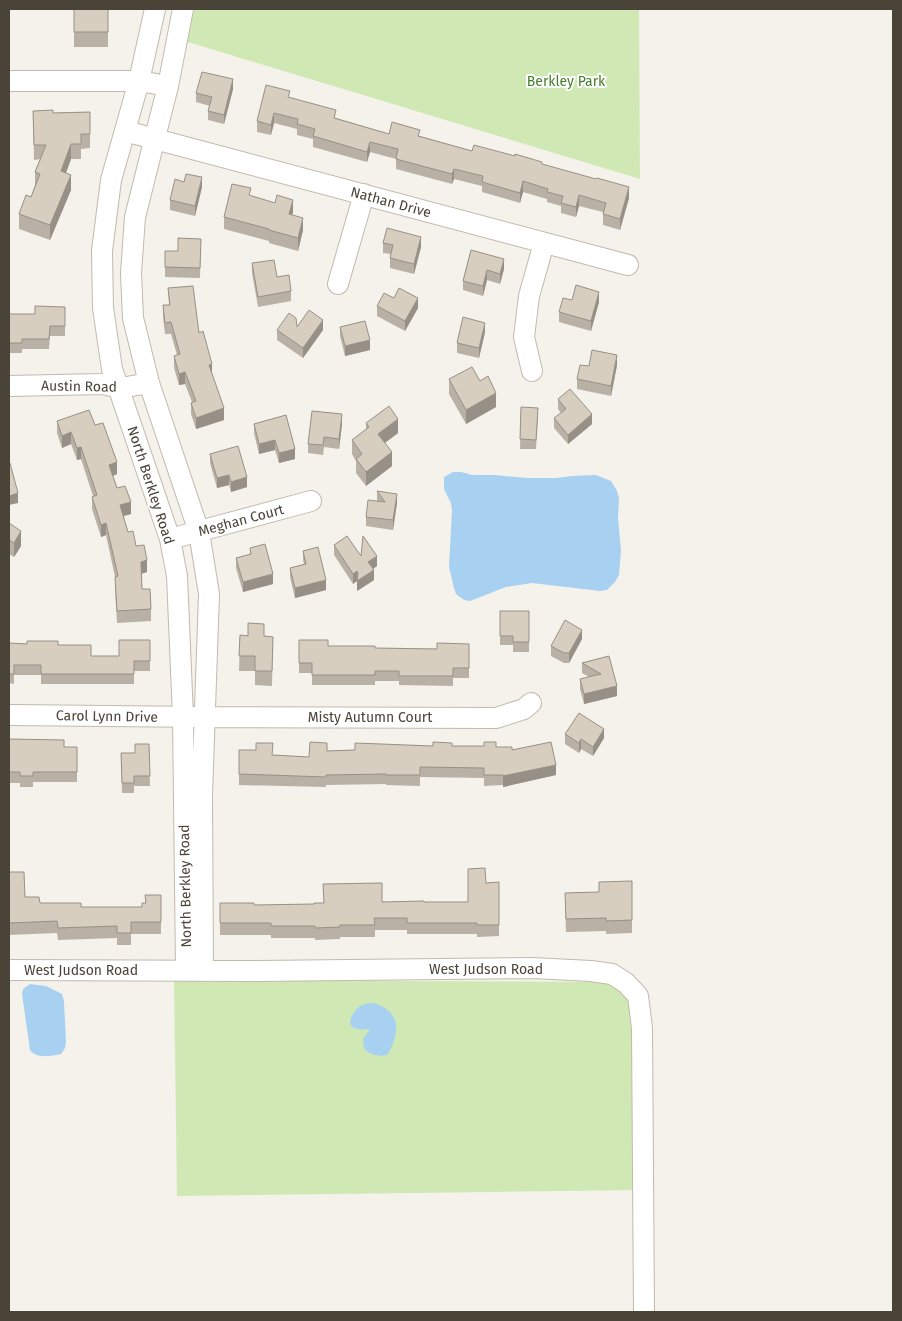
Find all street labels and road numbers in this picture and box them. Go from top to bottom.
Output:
street label: Nathan Drive [349,184,433,221]
street label: Austin Road [41,377,117,396]
street label: North Berkley Road [123,424,178,546]
street label: Meghan Court [196,501,287,540]
street label: Carol Lynn Drive [56,707,158,726]
street label: Misty Autumn Court [308,709,433,726]
street label: North Berkley Road [176,824,195,948]
street label: West Judson Road [429,961,543,978]
street label: West Judson Road [24,962,138,979]

